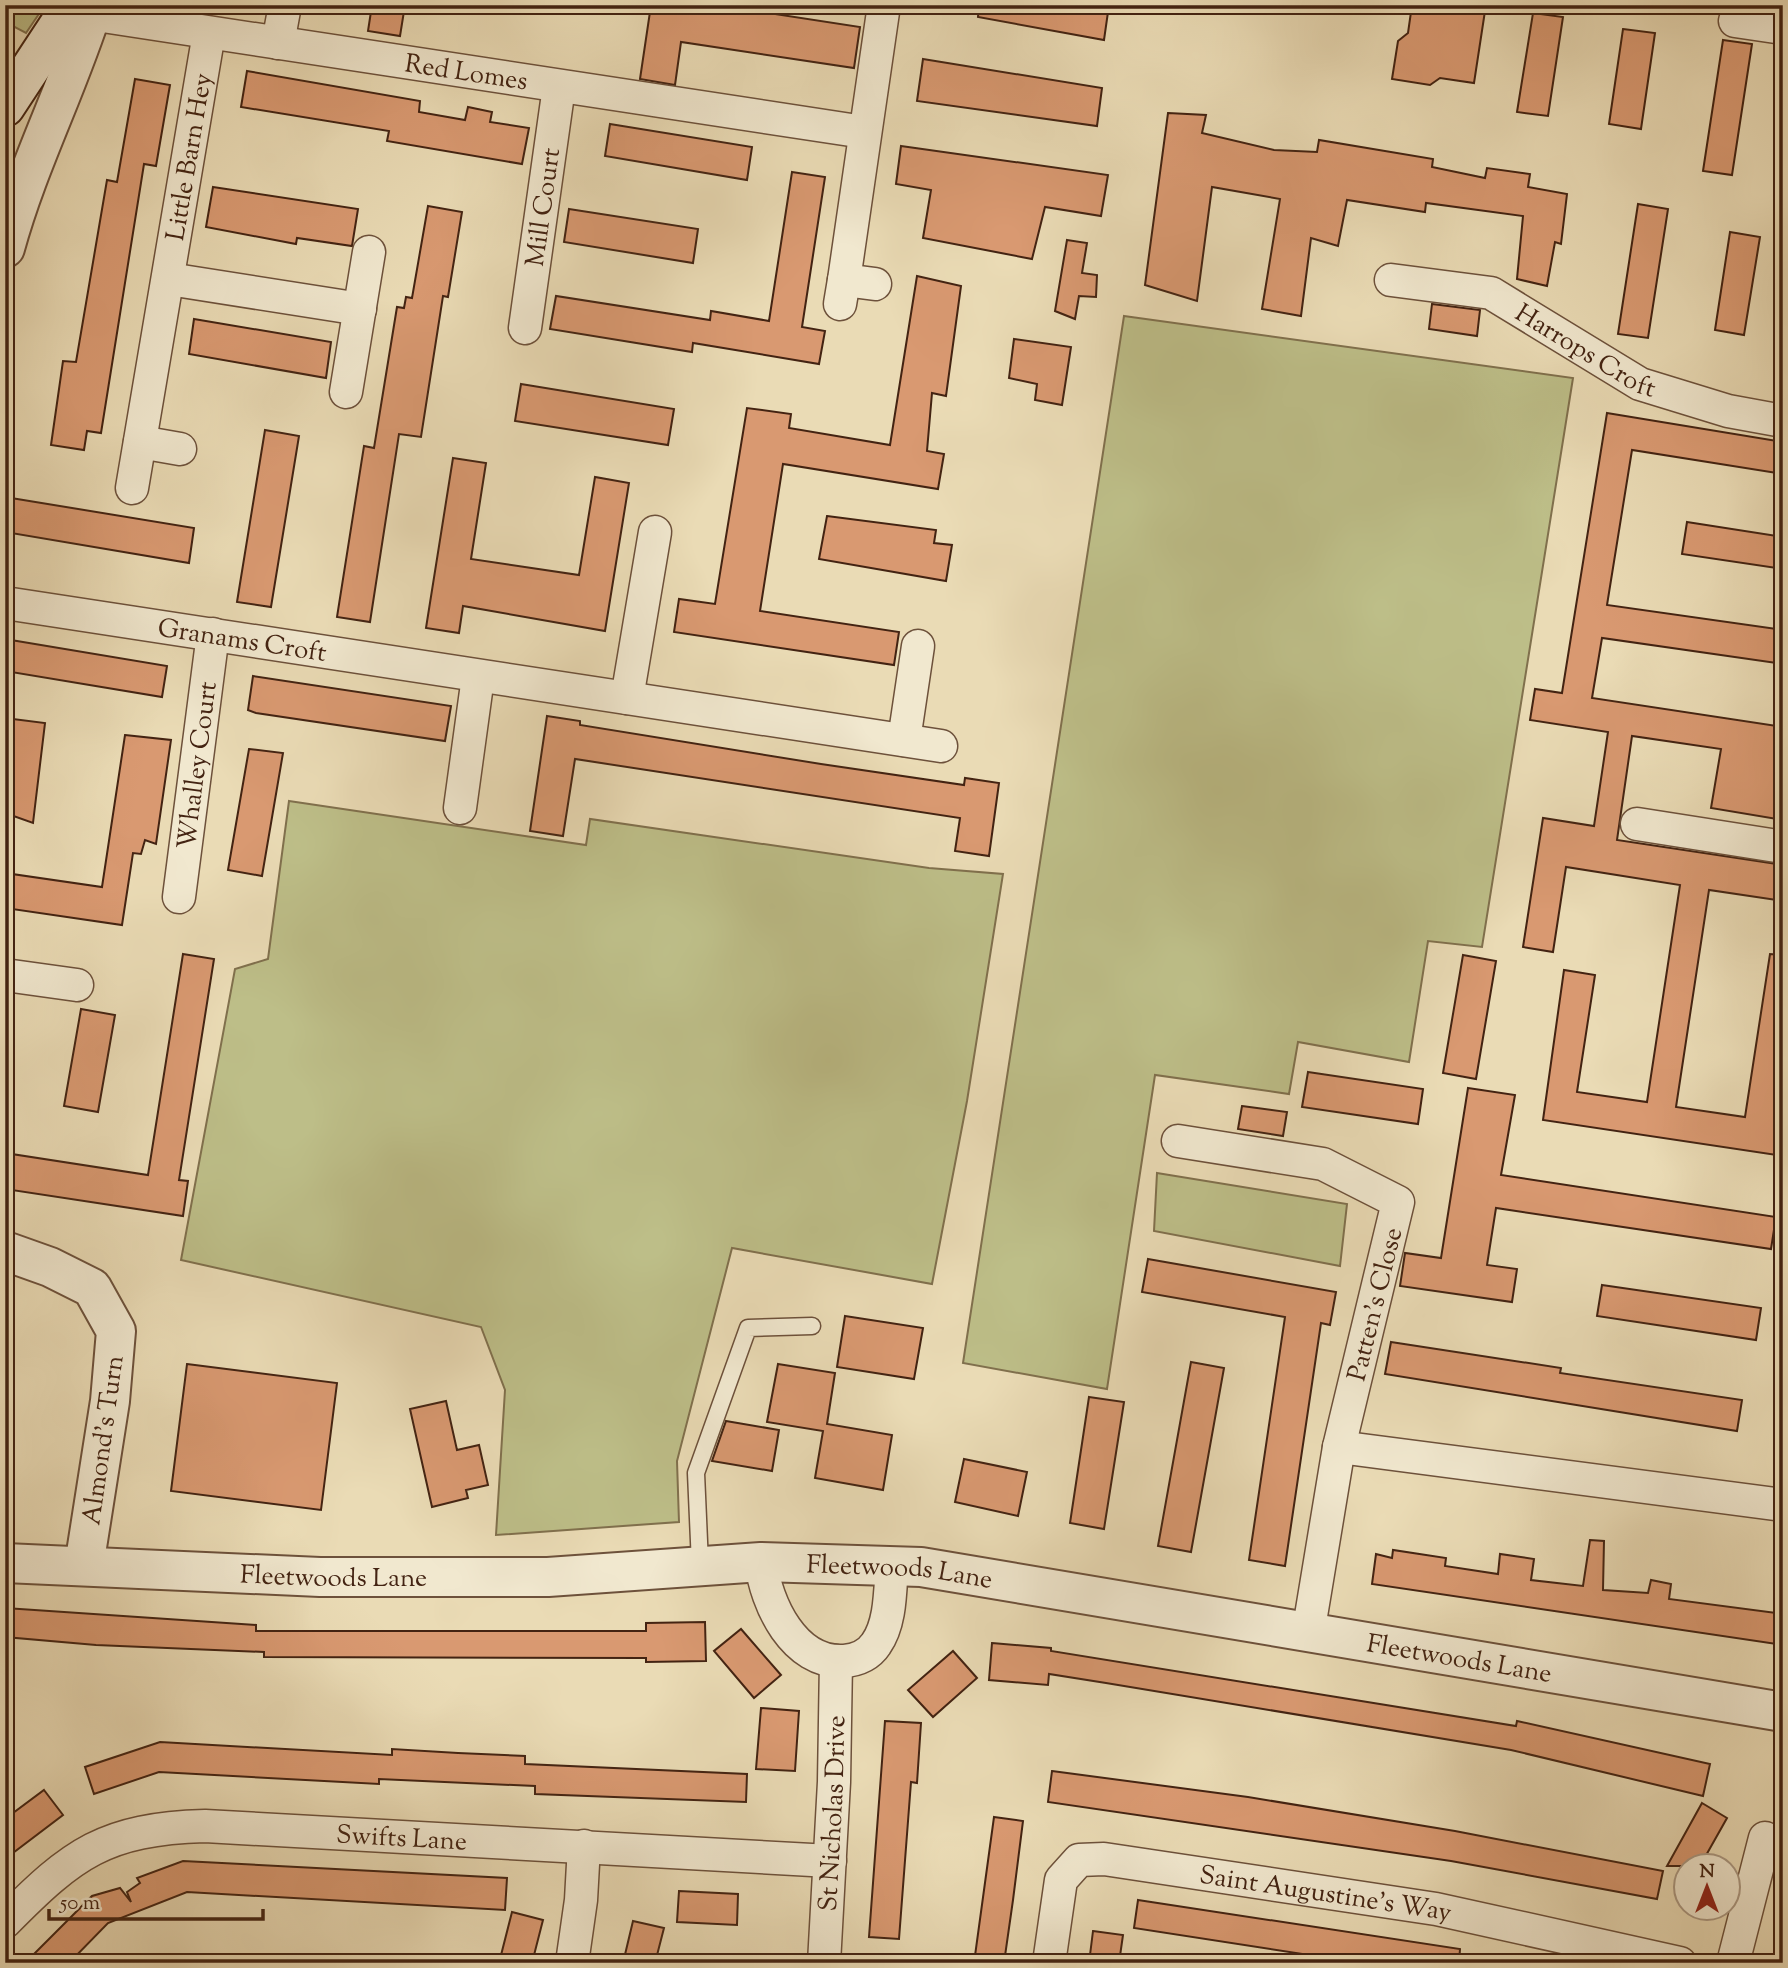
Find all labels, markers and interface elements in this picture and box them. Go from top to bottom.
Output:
street label: Red Lomes [402,46,530,101]
street label: Little Barn Hey [158,70,223,244]
street label: Mill Court [518,146,571,269]
street label: Harrops Croft [1507,296,1660,409]
street label: Granams Croft [155,611,329,673]
street label: Whalley Court [169,679,228,851]
street label: Patten's Close [1339,1224,1413,1385]
street label: Almond's Turn [74,1353,135,1528]
street label: Fleetwoods Lane [806,1547,995,1600]
street label: Fleetwoods Lane [239,1557,427,1598]
street label: Fleetwoods Lane [1364,1626,1554,1694]
street label: St Nicholas Drive [811,1715,856,1912]
street label: Swifts Lane [335,1817,468,1862]
north arrow [1672,1853,1742,1923]
street label: Saint Augustine's Way [1197,1858,1455,1933]
text: N [1699,1859,1715,1886]
scale bar [49,1877,262,1921]
text: 50 m [59,1889,100,1919]

